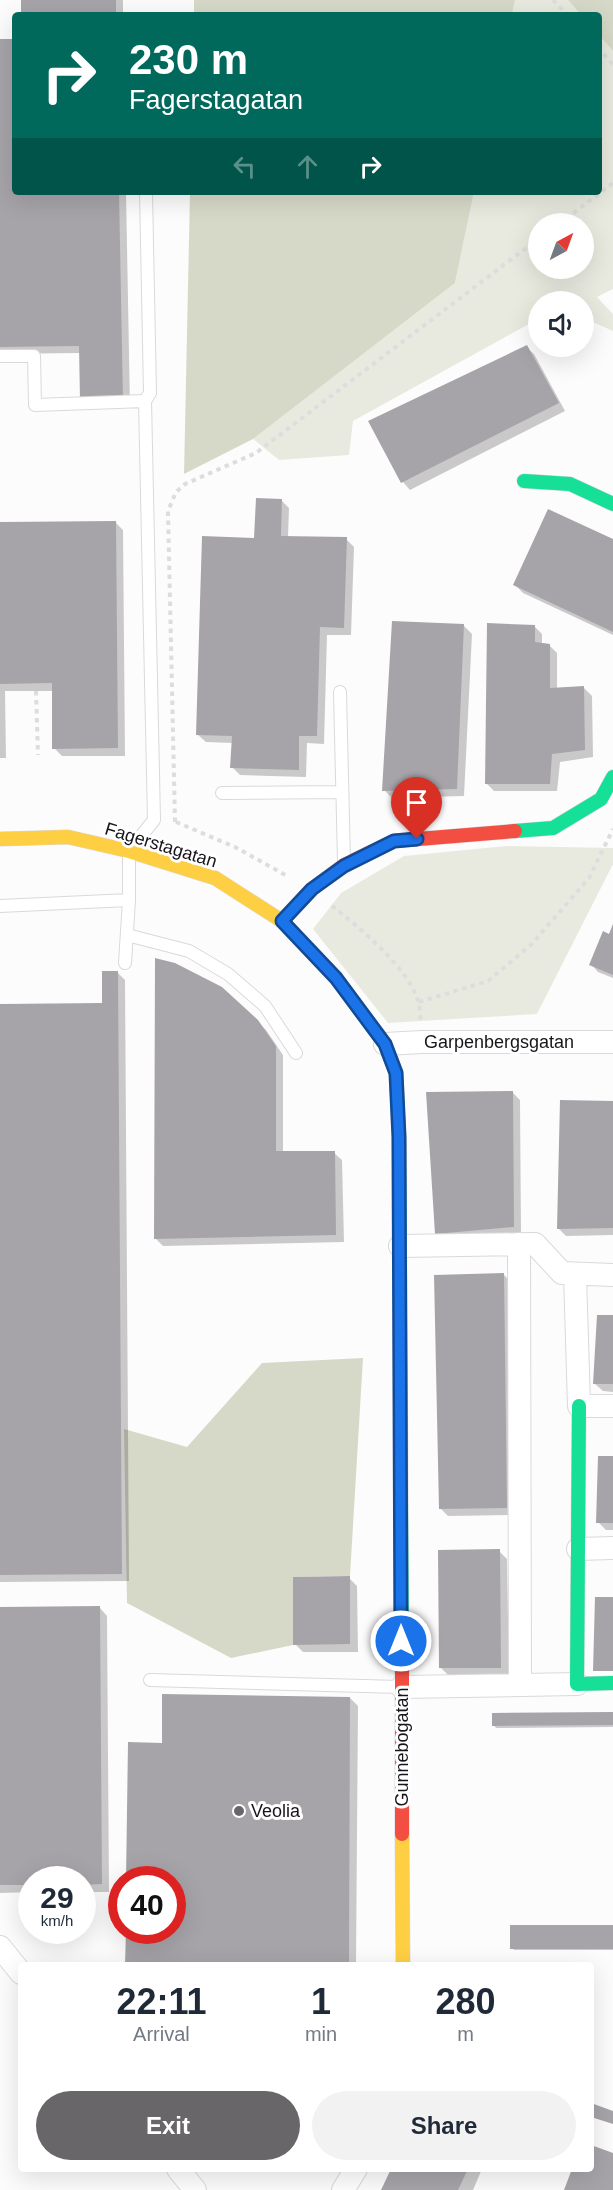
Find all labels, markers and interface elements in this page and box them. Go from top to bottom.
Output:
icon: right [30,36,108,114]
text: 230 m [129,36,248,83]
text: Fagerstagatan [129,85,303,115]
icon: left [228,150,261,183]
icon: ahead [291,150,324,183]
icon: right [354,150,387,183]
north arrow [528,213,594,279]
map controls [528,213,594,357]
button: sound [528,291,594,357]
pin [391,777,442,839]
icon: arrive [400,786,433,819]
street label: Fagerstagatan [103,818,219,872]
street label: Garpenbergsgatan [424,1032,574,1052]
position arrow [369,1609,433,1673]
street label: Gunnebogatan [392,1687,412,1807]
place label: Veolia [251,1801,301,1821]
marker: Veolia [232,1804,246,1818]
speed limit sign: 40 [108,1866,186,1944]
text: 29 [40,1881,74,1914]
text: km/h [41,1912,73,1929]
text: 22:11 [116,1981,206,2022]
text: 1 [311,1981,331,2022]
text: 280 [436,1981,496,2022]
text: Arrival [133,2023,190,2045]
text: min [305,2023,337,2045]
text: m [457,2023,474,2045]
button: Exit [36,2091,300,2160]
button: Share [312,2091,576,2160]

